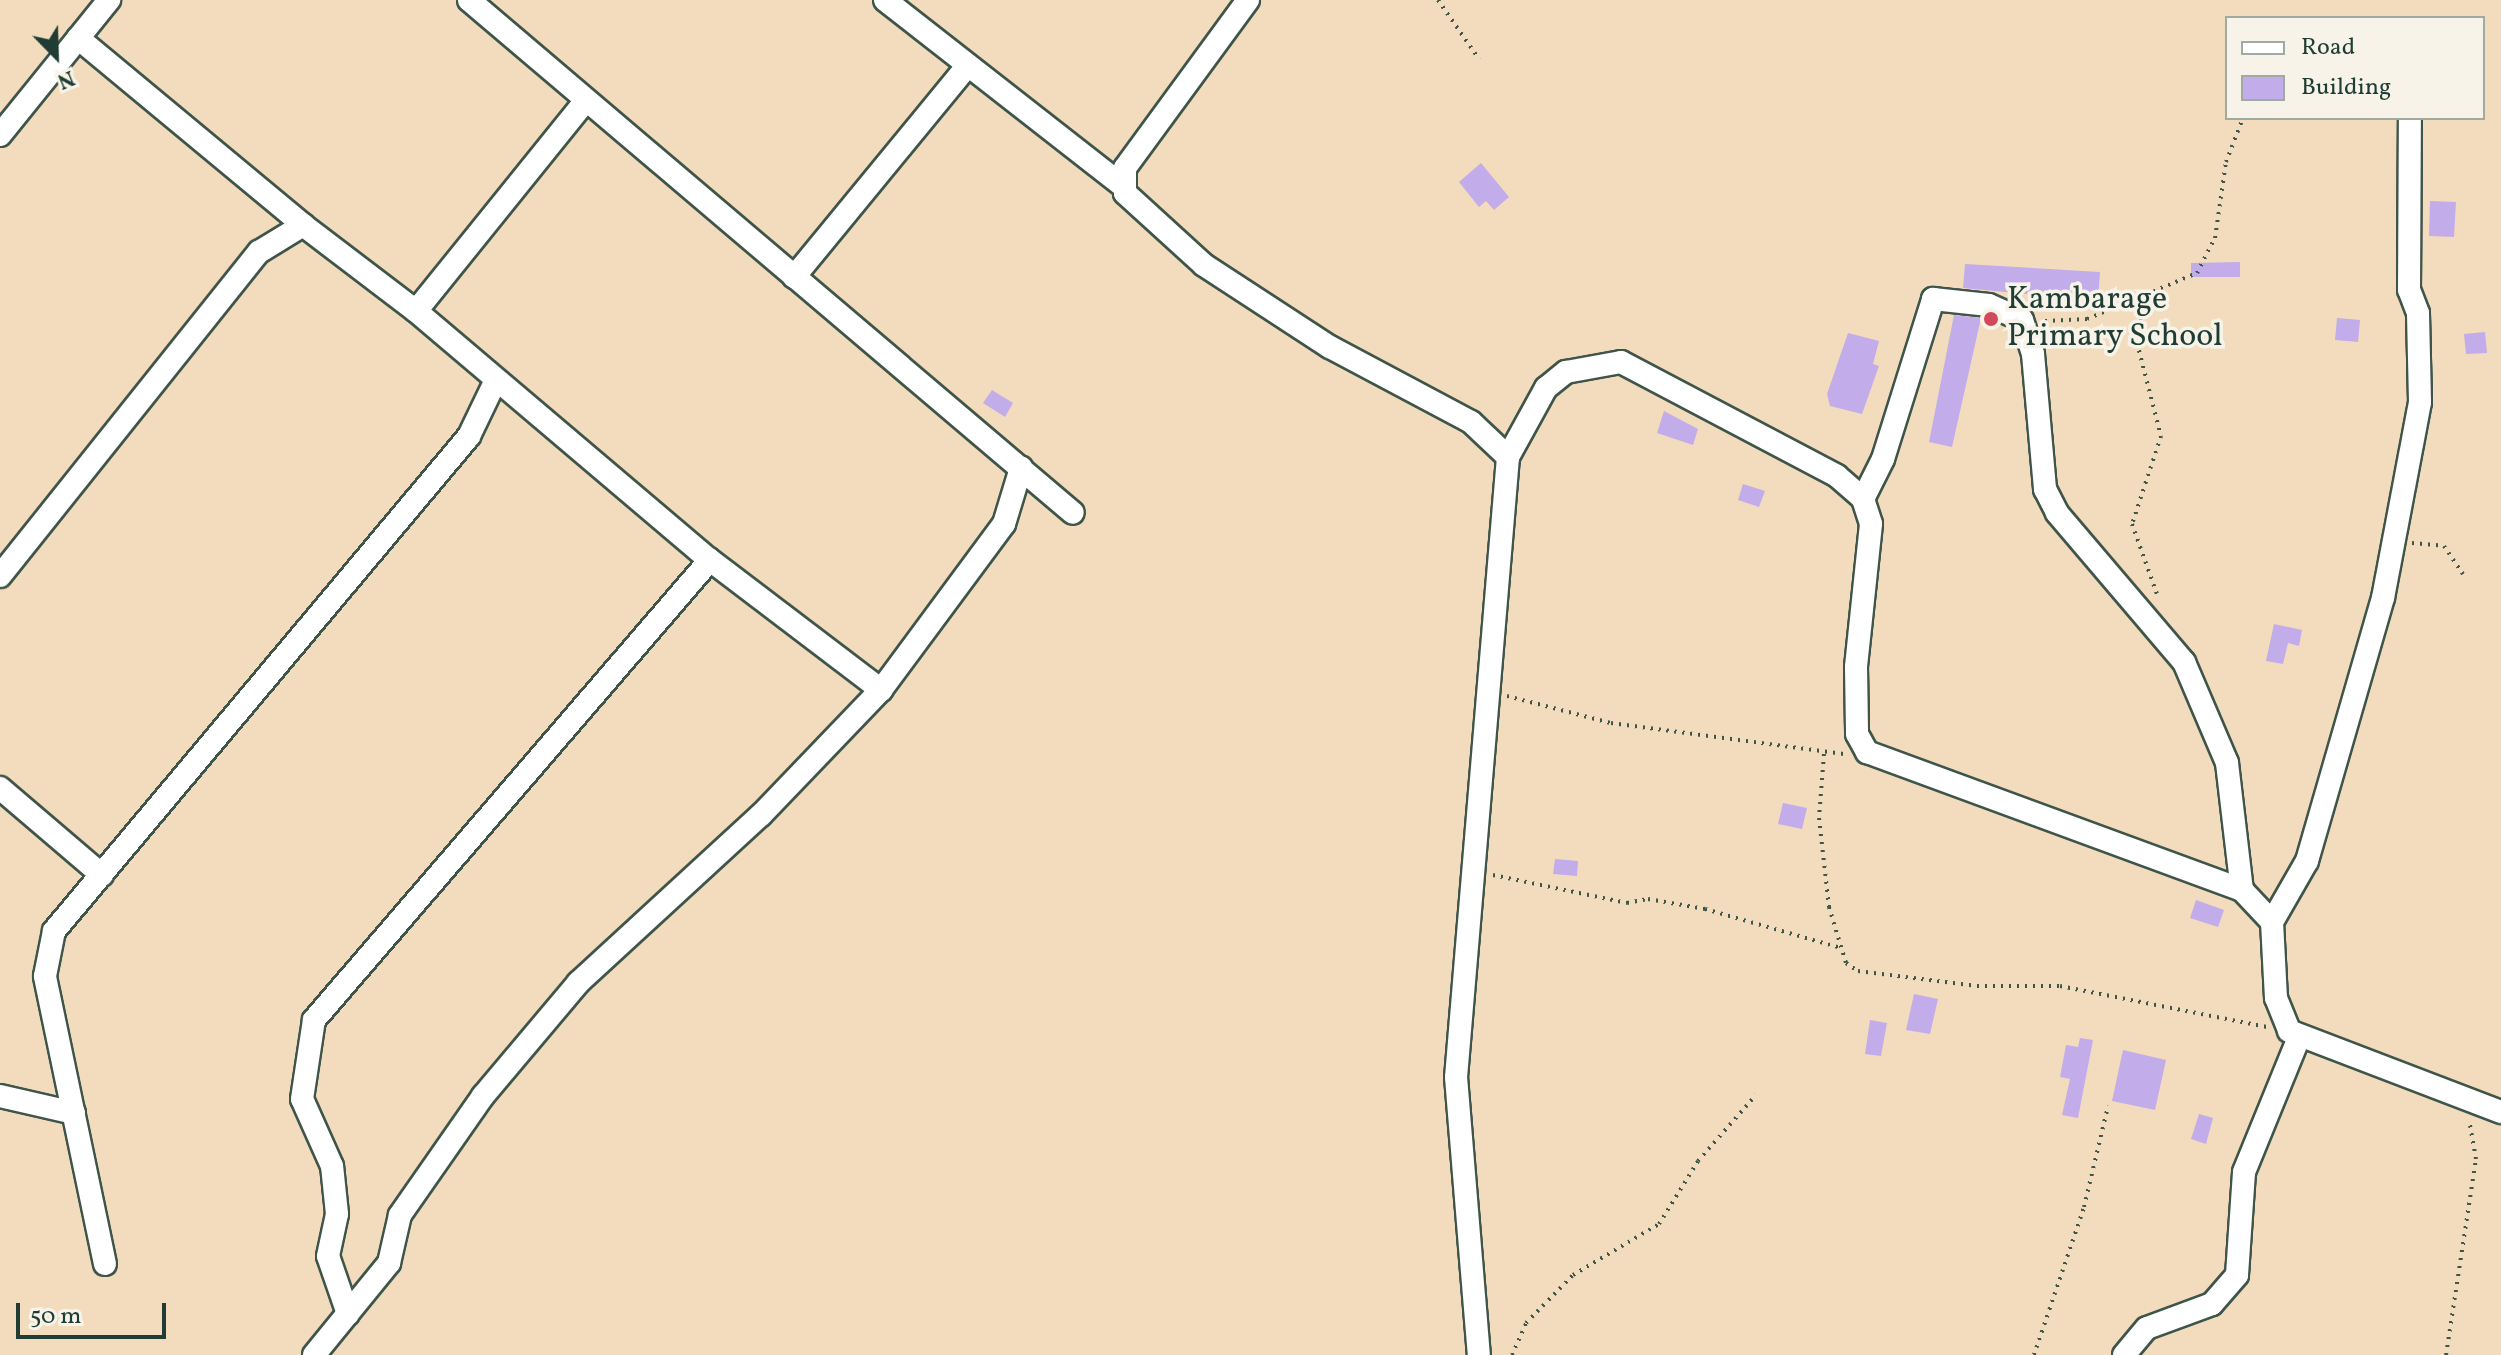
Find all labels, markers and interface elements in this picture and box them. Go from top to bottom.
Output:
north arrow [16,16,96,96]
legend [2225,16,2485,120]
text: Road [2301,31,2355,65]
text: N [52,61,79,96]
text: Building [2301,71,2391,105]
place label: Kambarage Primary School [2007,282,2224,357]
marker: Kambarage Primary School [1982,310,2000,328]
scale bar [20,1287,170,1337]
text: 50 m [30,1300,82,1334]

